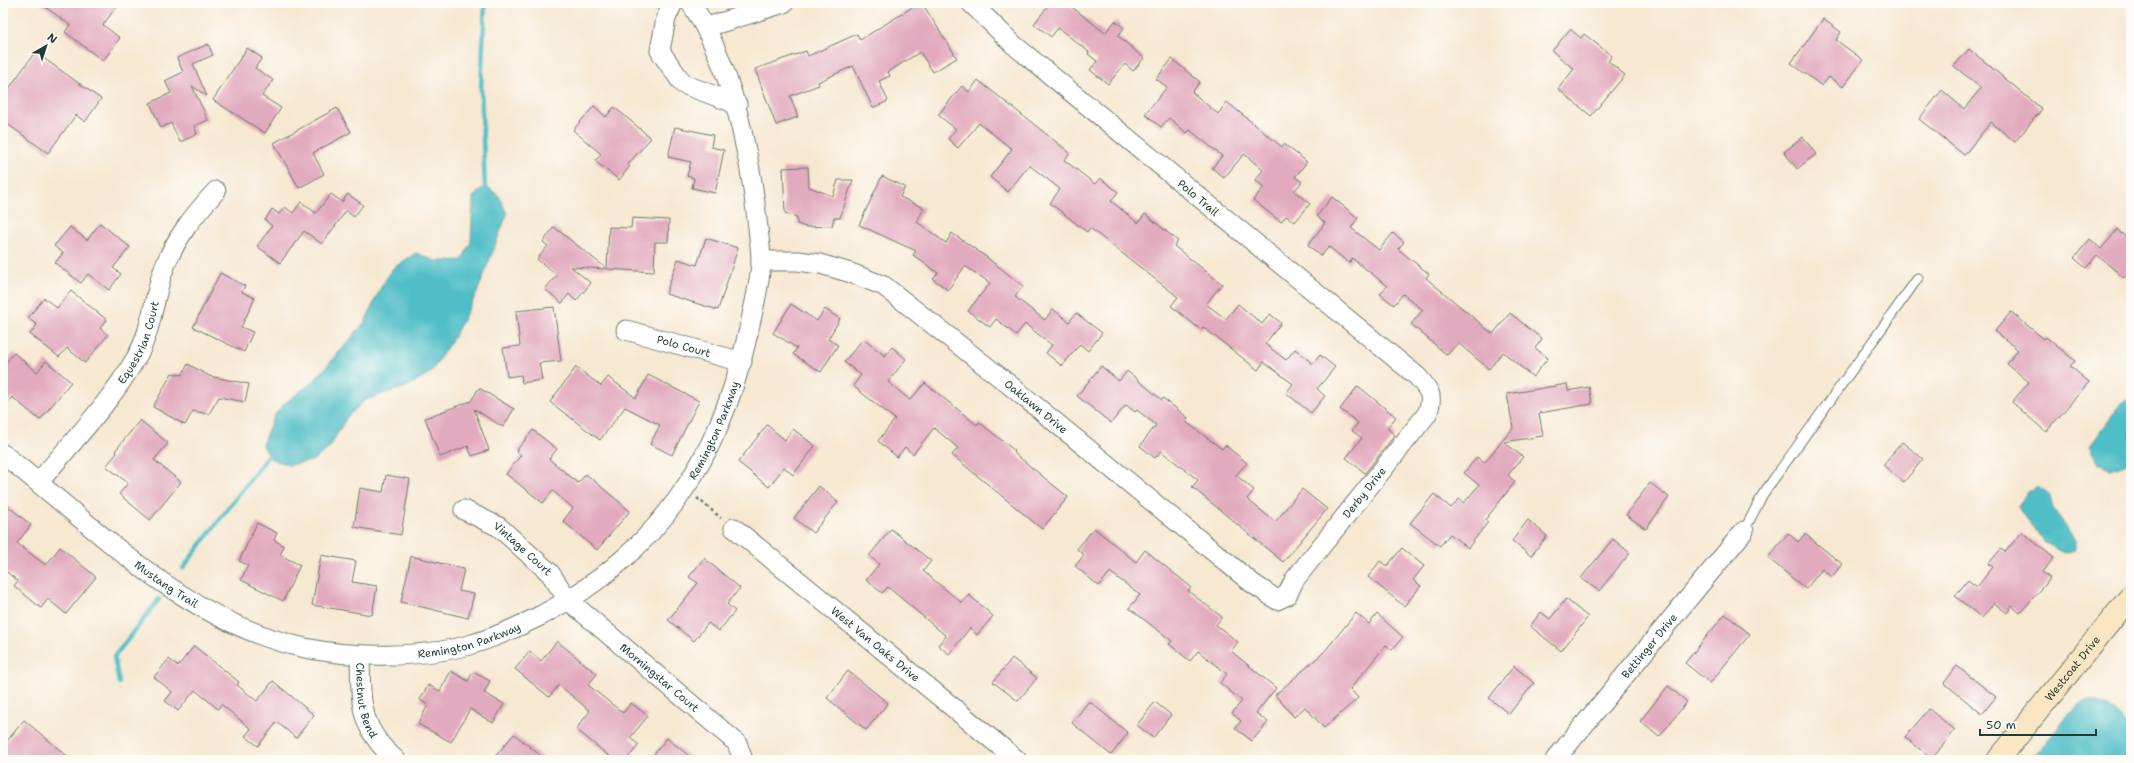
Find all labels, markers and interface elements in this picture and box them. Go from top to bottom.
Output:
north arrow [26,26,66,66]
text: N [44,30,60,47]
street label: Polo Trail [1174,176,1222,220]
street label: Equestrian Court [114,299,162,387]
street label: Polo Court [655,331,713,361]
street label: Oaklawn Drive [1001,376,1071,437]
street label: Remington Parkway [685,379,742,482]
street label: Derby Drive [1339,464,1389,521]
street label: Vintage Court [491,518,556,579]
street label: Mustang Trail [131,557,202,611]
street label: West Van Oaks Drive [828,603,923,685]
street label: Bettinger Drive [1618,610,1680,681]
street label: Remington Parkway [417,619,523,661]
street label: Westcoat Drive [2041,632,2103,704]
street label: Morningstar Court [617,640,702,715]
street label: Chestnut Bend [353,663,381,741]
scale bar [1980,711,2096,737]
text: 50 m [1986,717,2016,733]

